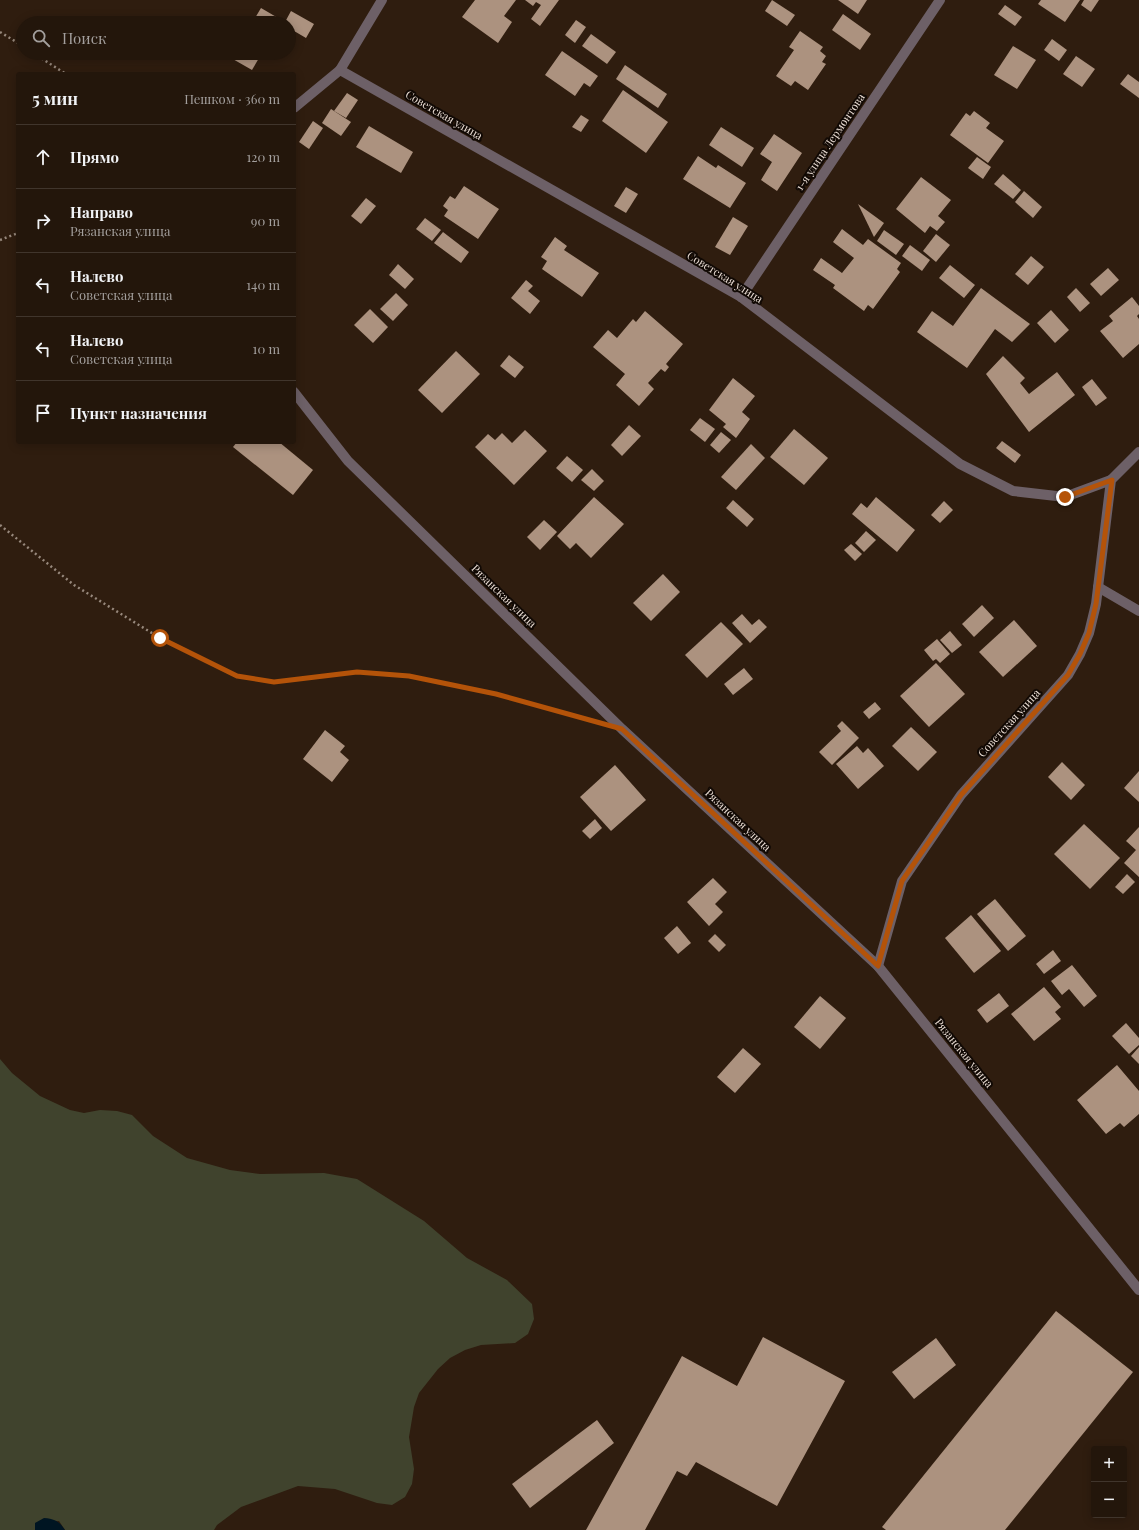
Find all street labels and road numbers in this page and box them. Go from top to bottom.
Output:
street label: Советская улица [403,86,486,143]
street label: 1-я улица Лермонтова [791,90,868,193]
street label: Советская улица [685,247,766,306]
street label: Рязанская улица [469,561,540,631]
street label: Советская улица [974,685,1044,760]
street label: Рязанская улица [702,785,775,854]
street label: Рязанская улица [932,1015,997,1091]

